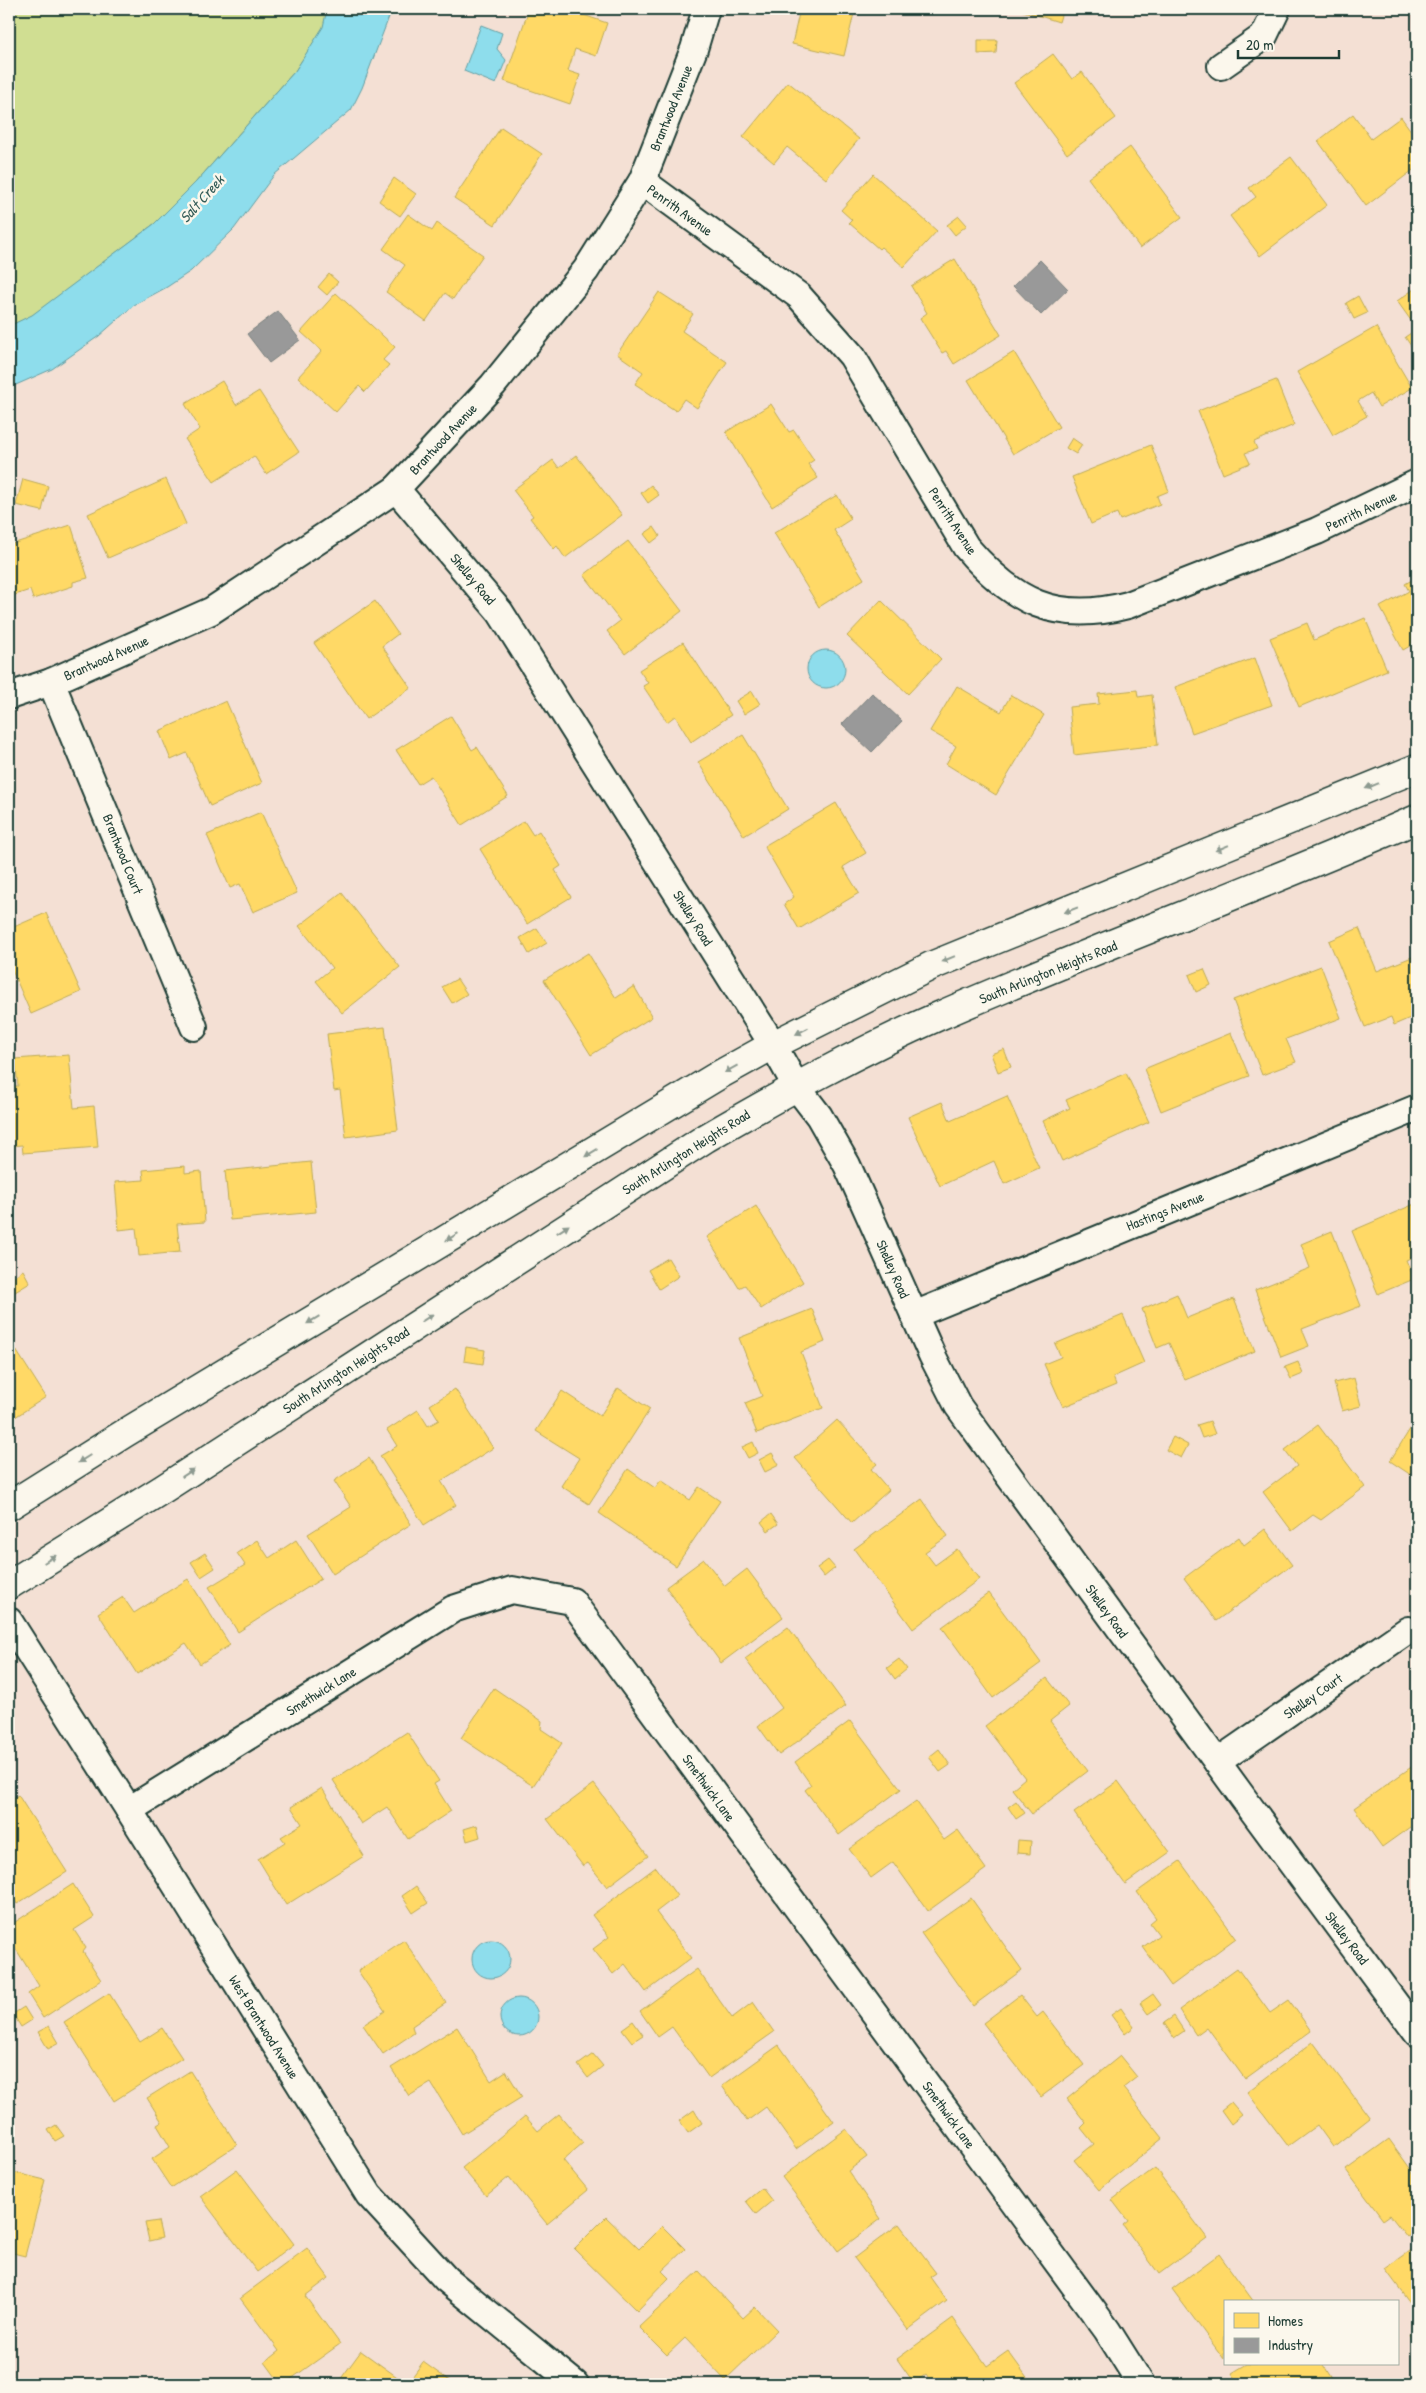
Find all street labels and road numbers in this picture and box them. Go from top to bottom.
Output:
street label: Brantwood Avenue [645,62,697,154]
street label: Penrith Avenue [644,179,717,240]
street label: Brantwood Avenue [405,399,481,478]
street label: Penrith Avenue [925,483,982,558]
street label: Penrith Avenue [1322,486,1400,535]
street label: Shelley Road [446,549,501,609]
street label: Brantwood Avenue [60,630,152,685]
street label: Brantwood Court [99,811,148,897]
street label: Shelley Road [668,887,718,950]
street label: South Arlington Heights Road [976,935,1120,1009]
street label: South Arlington Heights Road [618,1104,754,1199]
street label: Hastings Avenue [1123,1186,1207,1236]
street label: Shelley Road [871,1237,915,1302]
street label: South Arlington Heights Road [279,1321,414,1418]
street label: Shelley Road [1081,1580,1134,1642]
street label: Smethwick Lane [282,1661,360,1720]
street label: Shelley Court [1280,1668,1347,1724]
street label: Smethwick Lane [679,1750,741,1826]
street label: Shelley Road [1320,1907,1374,1969]
street label: West Brantwood Avenue [225,1971,304,2082]
street label: Smethwick Lane [919,2077,981,2153]

